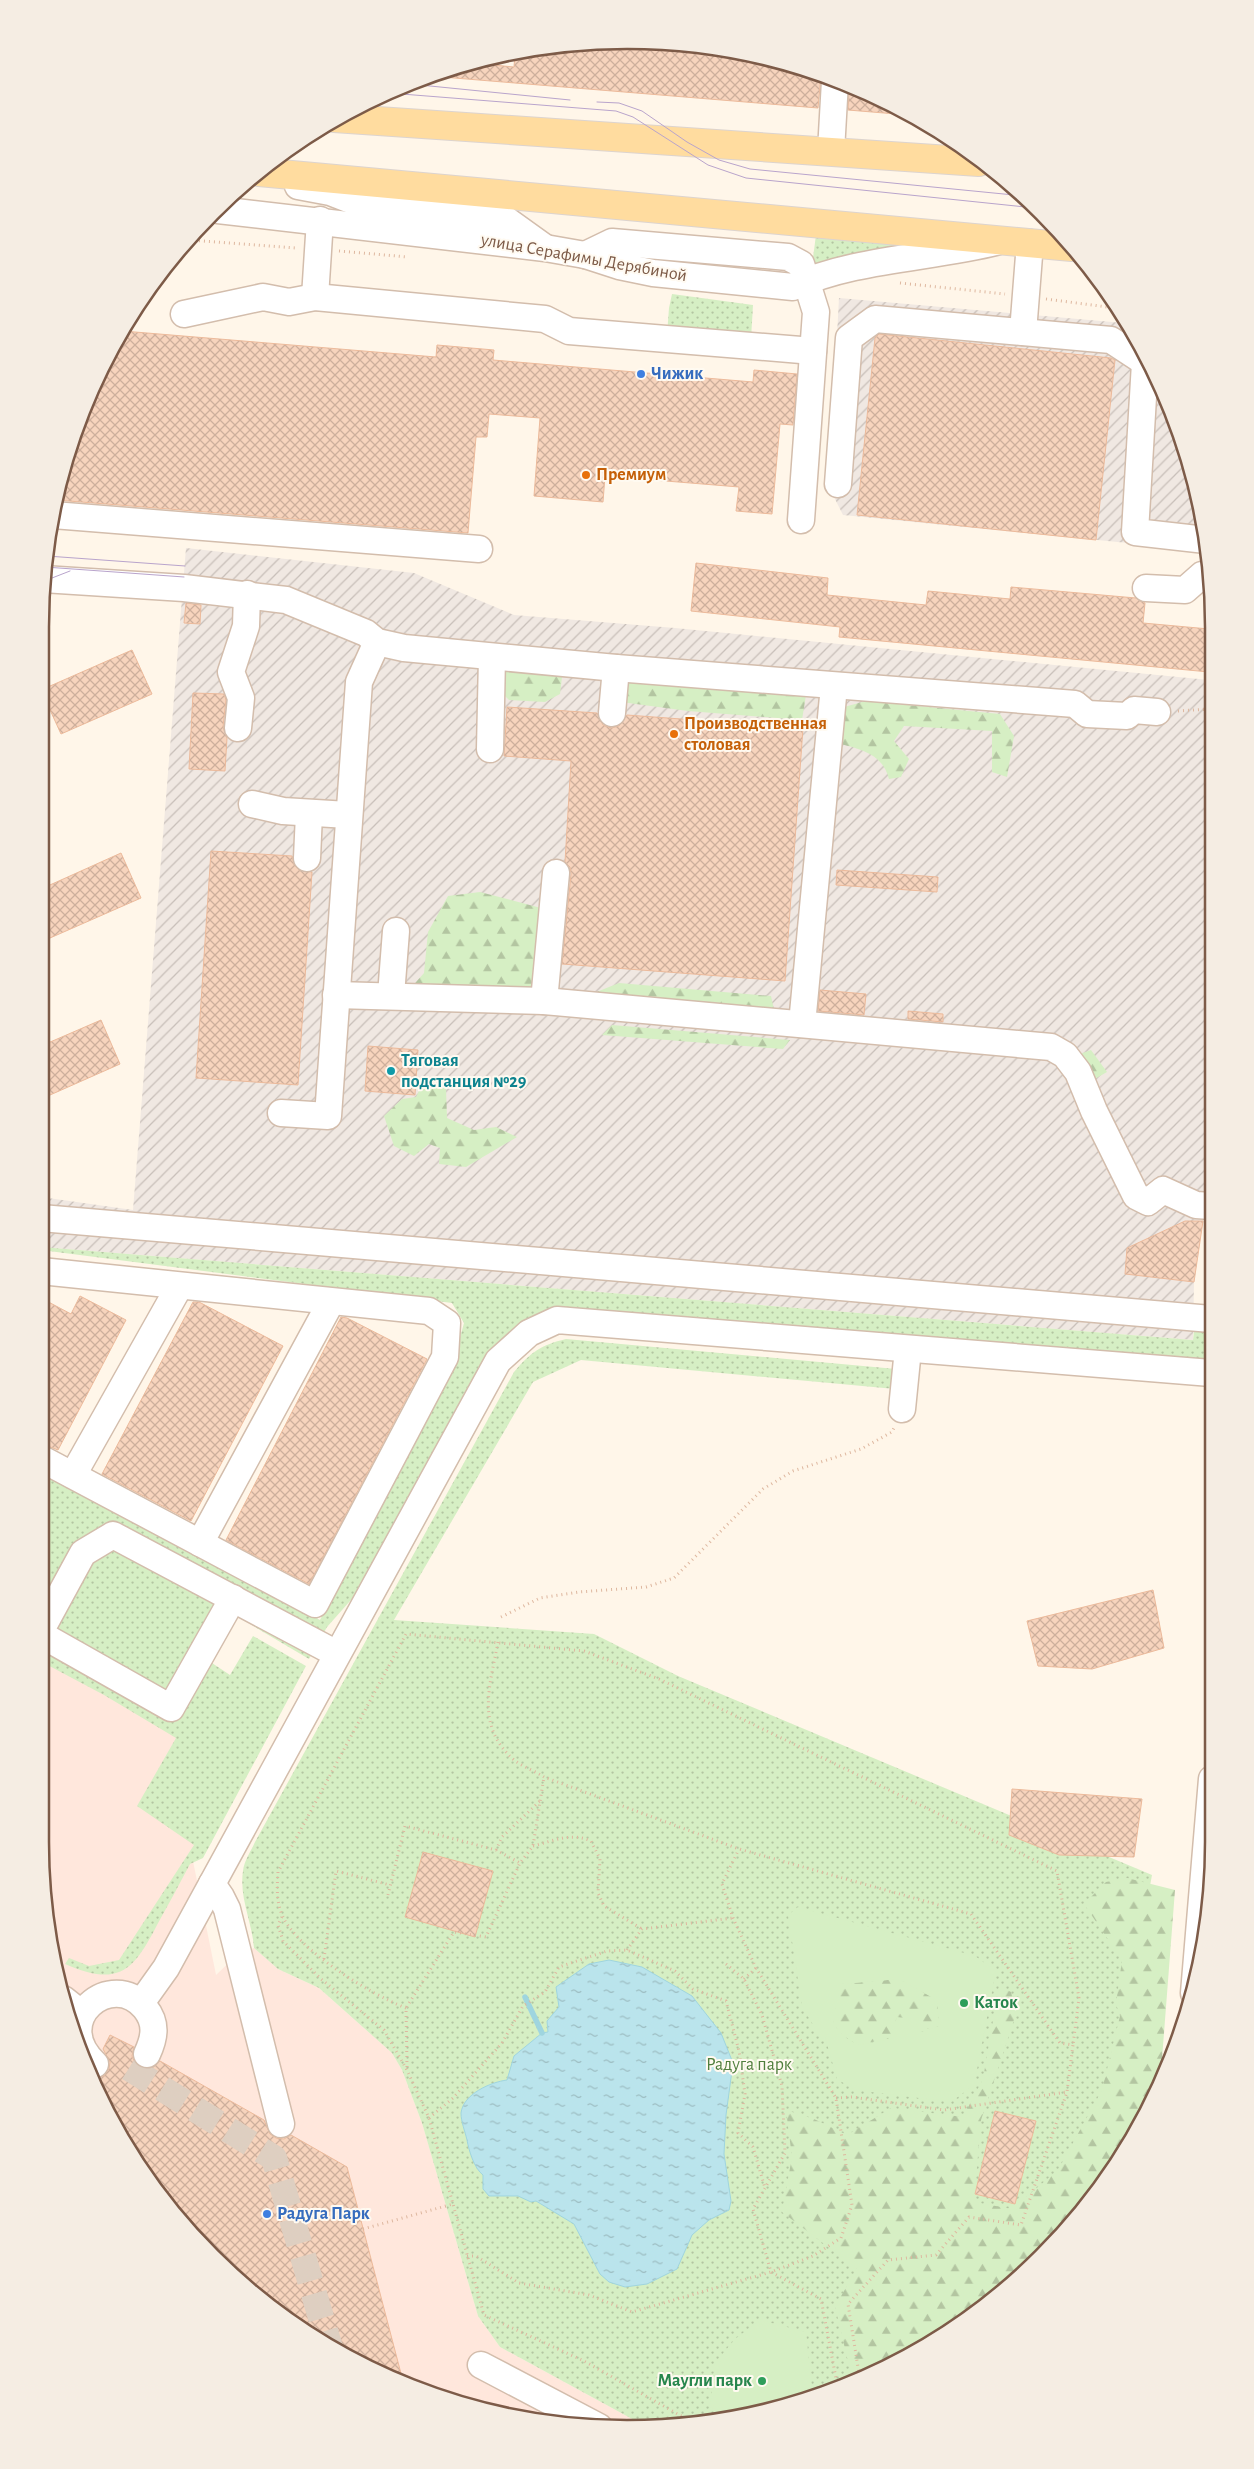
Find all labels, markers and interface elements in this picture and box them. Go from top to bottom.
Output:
street label: улица Серафимы Дерябиной [479,230,689,285]
place label: Чижик [651,365,703,383]
marker: Чижик [635,368,647,380]
place label: Премиум [596,466,666,484]
marker: Премиум [580,469,592,481]
place label: Производственная столовая [684,715,827,754]
marker: Производственная столовая [668,728,680,740]
place label: Тяговая подстанция №29 [401,1052,527,1091]
marker: Тяговая подстанция №29 [385,1065,397,1077]
place label: Каток [974,1994,1018,2012]
marker: Каток [958,1997,970,2009]
park label: Радуга парк [706,2056,793,2074]
place label: Радуга Парк [277,2205,370,2223]
marker: Радуга Парк [261,2208,273,2220]
place label: Маугли парк [657,2372,752,2390]
marker: Маугли парк [756,2375,768,2387]

